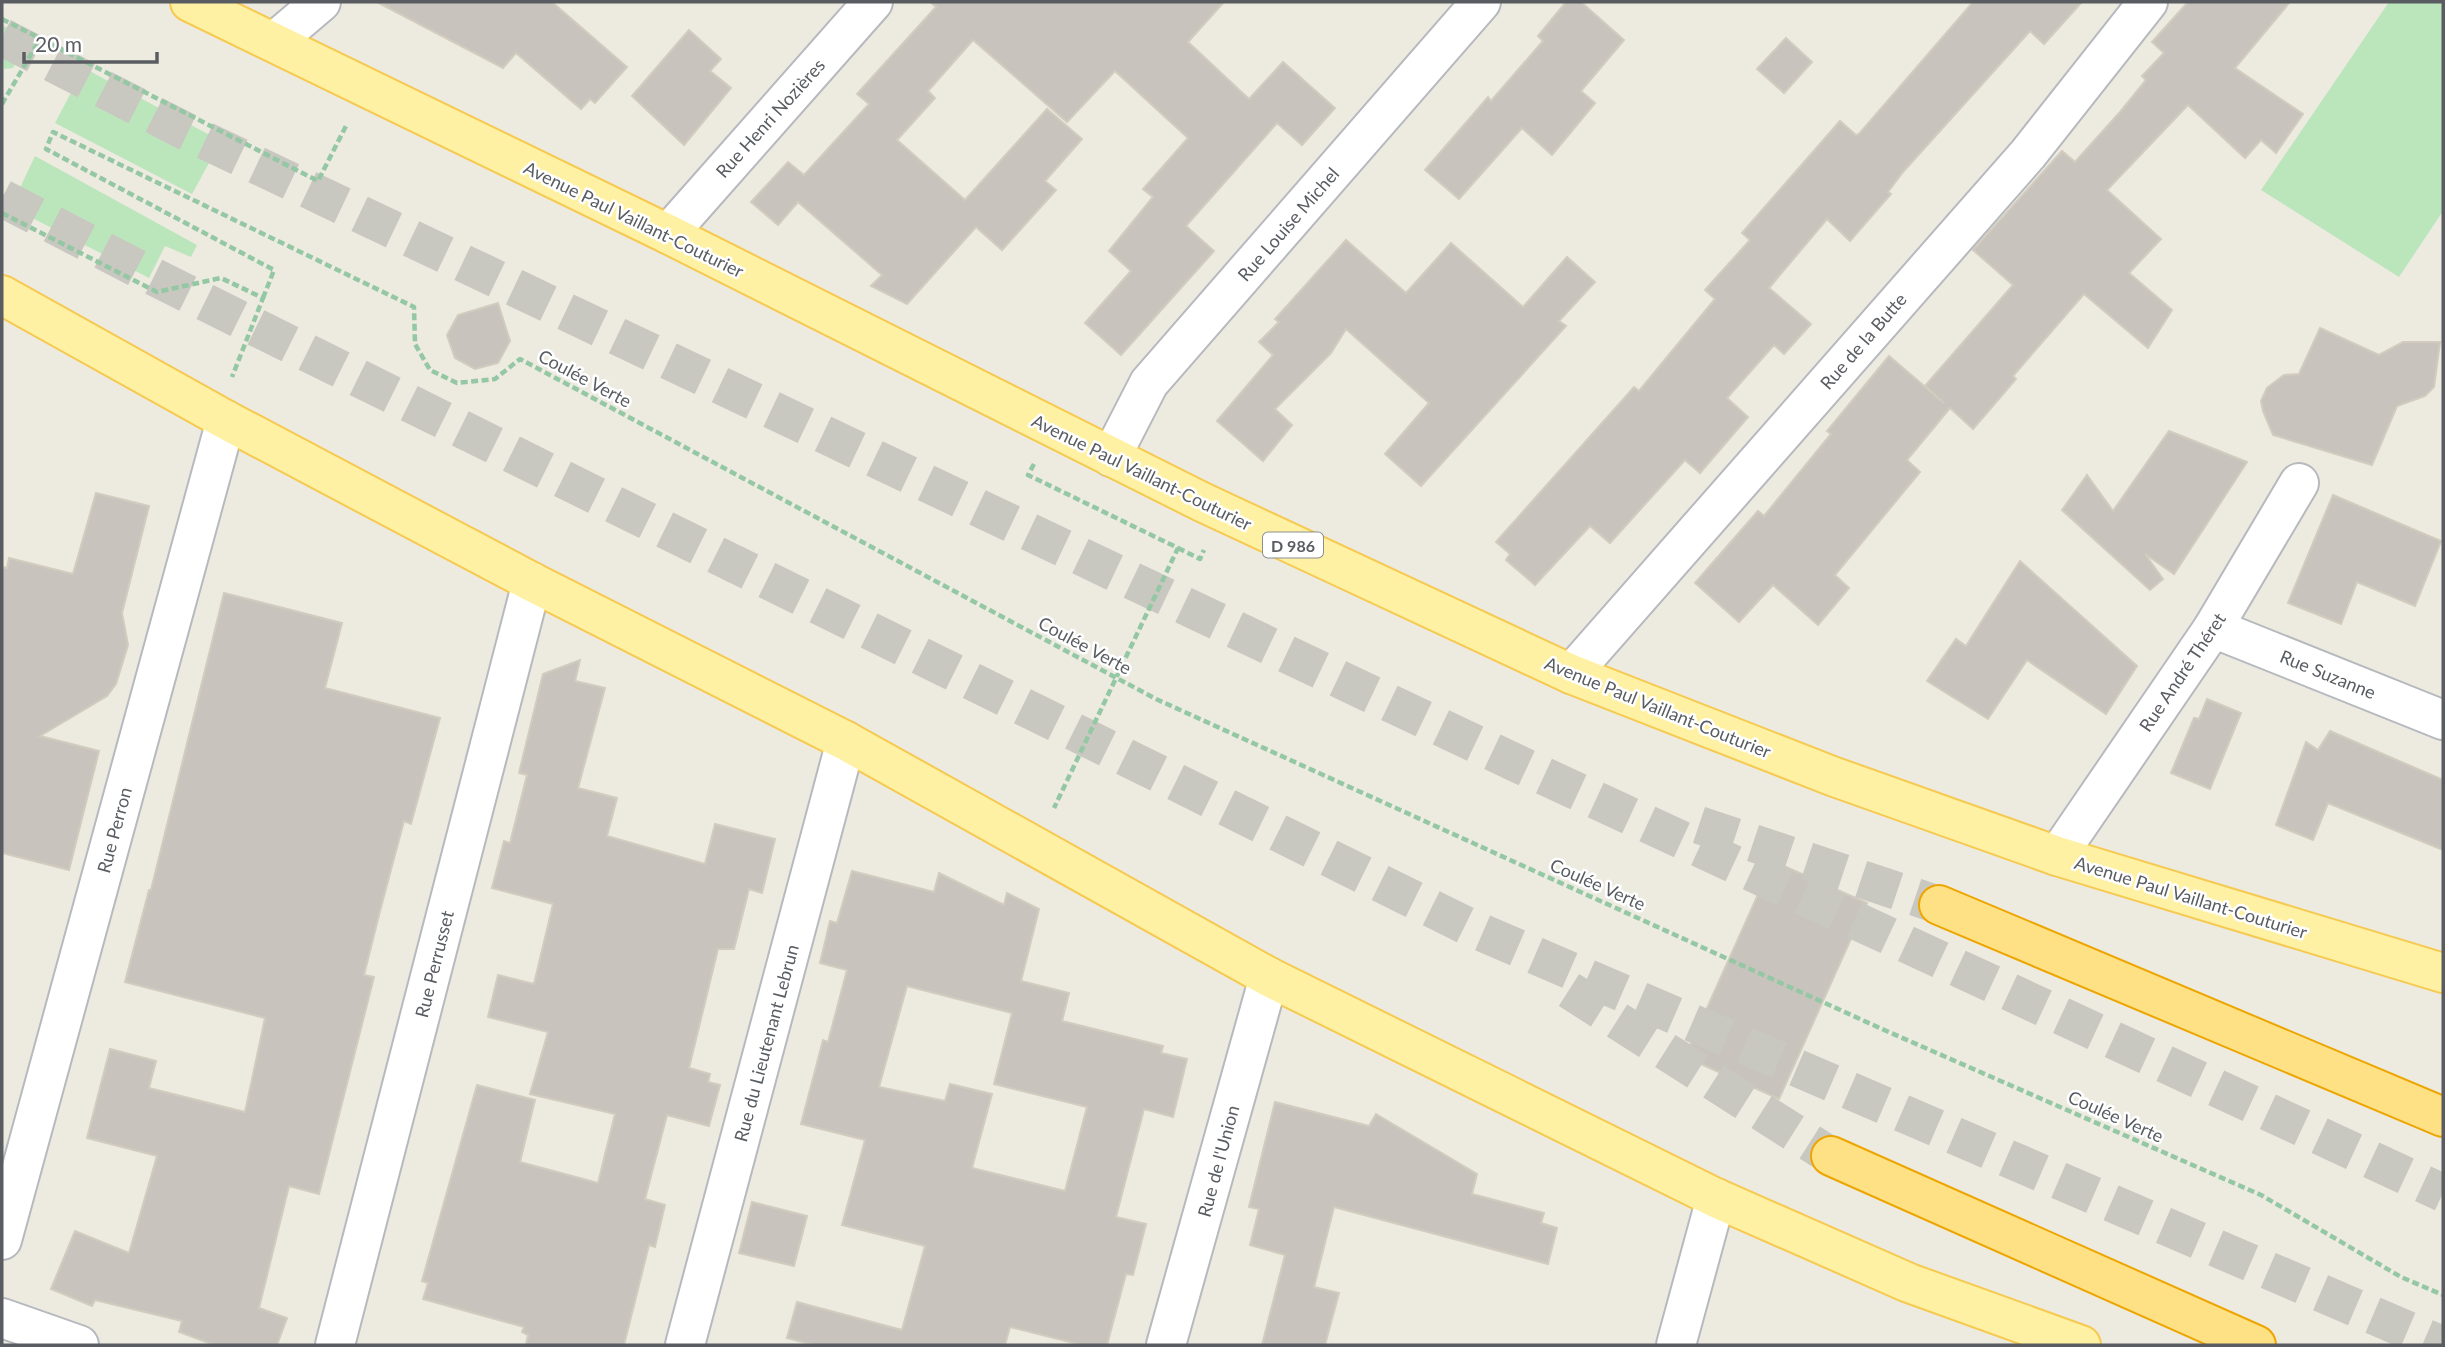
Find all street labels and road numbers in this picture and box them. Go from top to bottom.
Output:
street label: Rue Henri Nozières [711,54,829,182]
street label: Avenue Paul Vaillant-Couturier [520,156,748,282]
street label: Rue Louise Michel [1233,163,1343,285]
street label: Rue de la Butte [1815,288,1911,394]
street label: Coulée Verte [535,344,635,412]
street label: Avenue Paul Vaillant-Couturier [1028,409,1256,535]
road number: D 986 [1263,532,1323,558]
street label: Rue André Théret [2134,608,2230,736]
street label: Coulée Verte [1035,611,1135,679]
street label: Rue Suzanne [2277,645,2379,703]
street label: Avenue Paul Vaillant-Couturier [1542,651,1775,763]
street label: Rue Perron [92,785,136,875]
street label: Avenue Paul Vaillant-Couturier [2072,851,2310,943]
street label: Coulée Verte [1547,853,1649,915]
street label: Rue Perrusset [410,908,458,1020]
street label: Rue du Lieutenant Lebrun [729,942,803,1144]
street label: Coulée Verte [2065,1085,2167,1147]
street label: Rue de l'Union [1193,1103,1243,1219]

